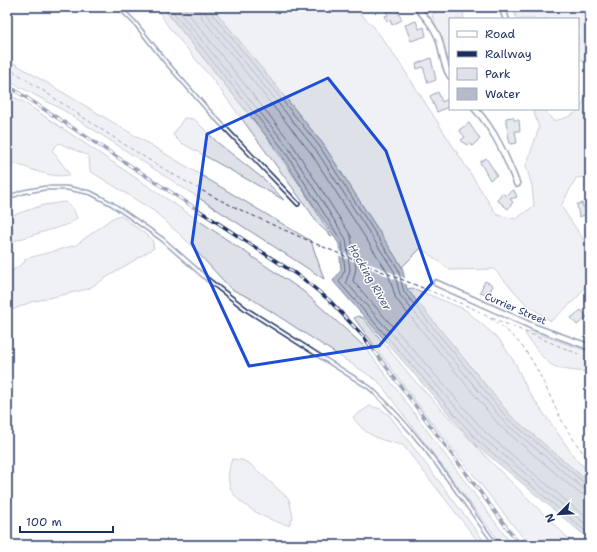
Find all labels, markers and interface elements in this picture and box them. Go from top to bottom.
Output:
legend [449,18,579,110]
text: Road [485,26,516,42]
text: Railway [485,46,532,62]
text: Park [485,66,511,82]
text: Water [485,86,521,102]
water label: Hocking River [344,241,395,314]
street label: Currier Street [483,290,549,327]
north arrow [539,494,579,534]
scale bar [20,508,113,534]
text: N [542,511,559,525]
text: 100 m [26,514,62,530]

